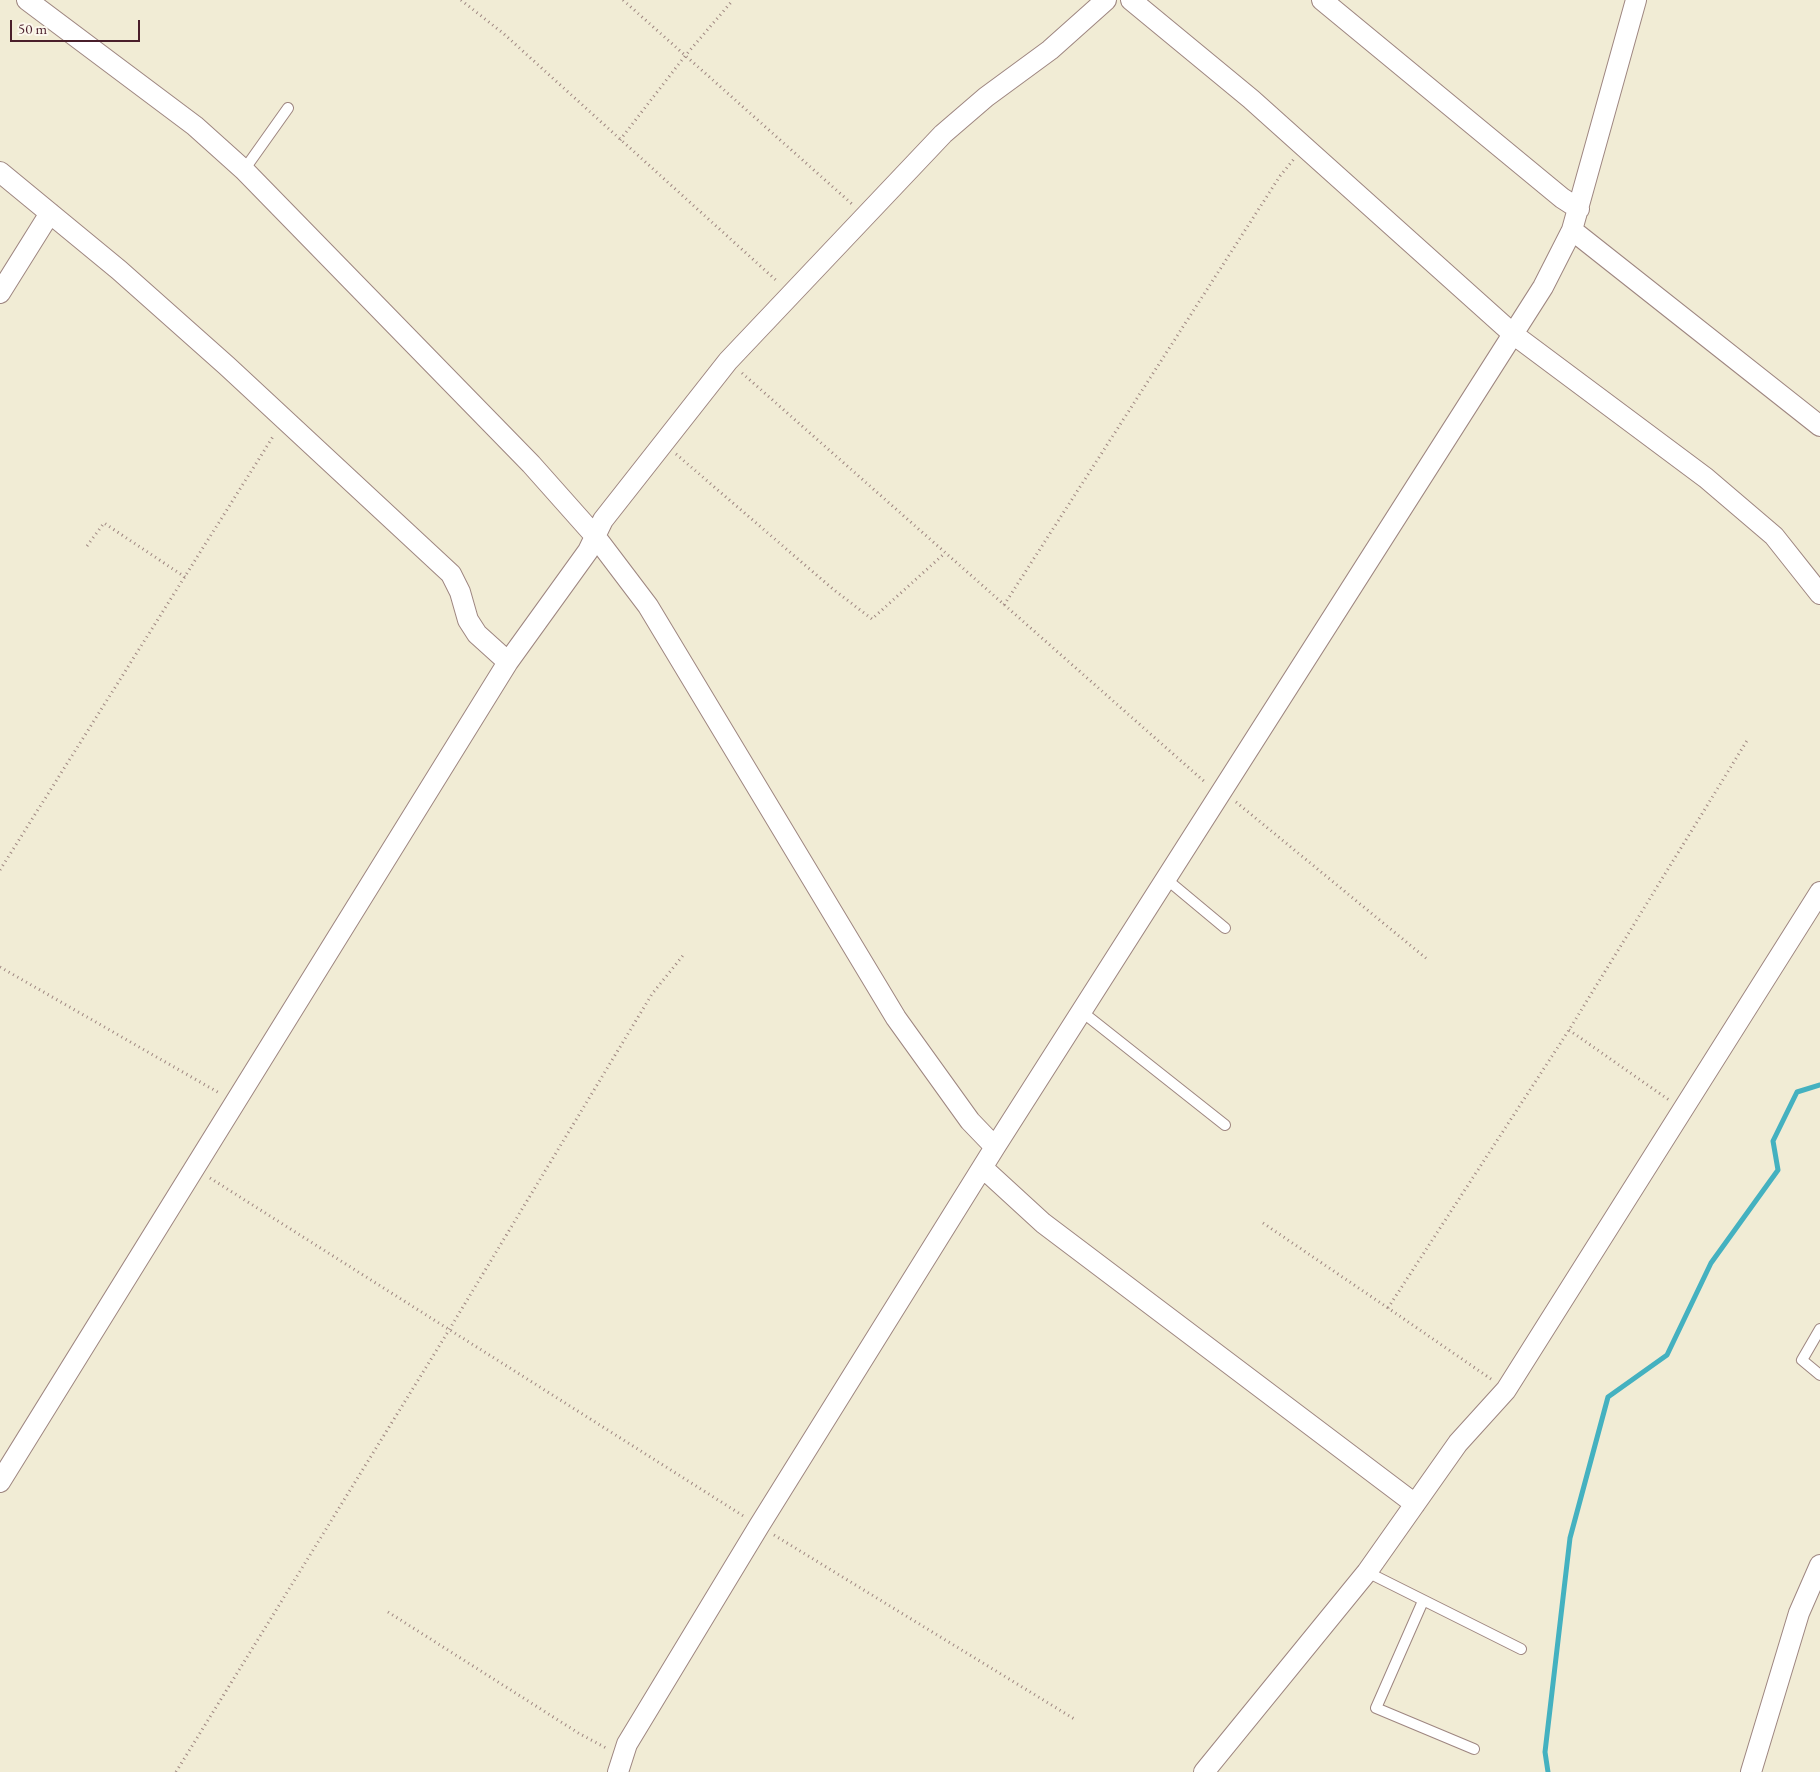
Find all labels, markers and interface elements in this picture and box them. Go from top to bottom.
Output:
scale bar [12,10,142,42]
text: 50 m [18,19,47,38]

